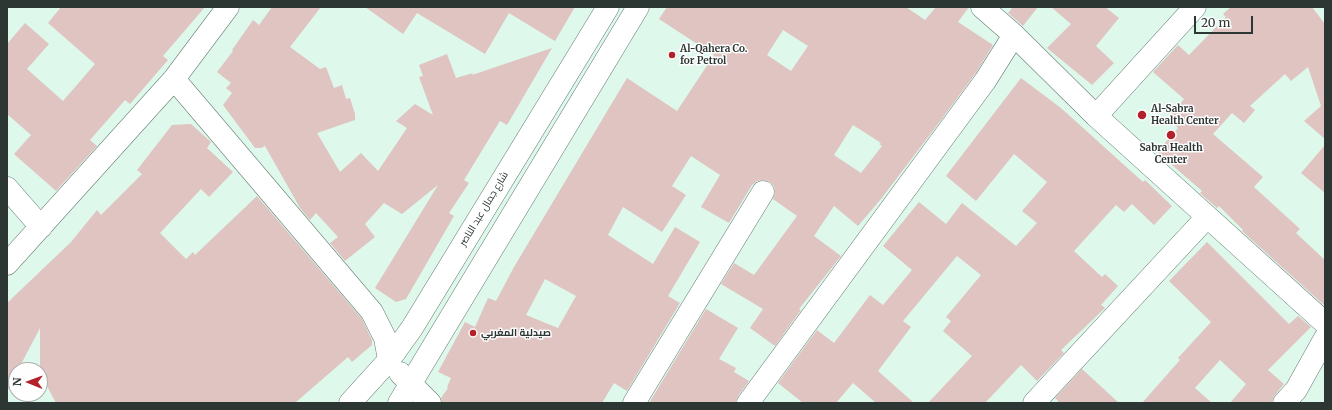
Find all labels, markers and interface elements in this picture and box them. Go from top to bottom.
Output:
scale bar [1196,8,1255,34]
text: 20 m [1201,15,1230,30]
place label: Al-Qahera Co. for Petrol [680,43,748,66]
marker: Al-Qahera Co. for Petrol [667,50,677,60]
place label: Al-Sabra Health Center [1151,103,1219,126]
marker: Al-Sabra Health Center [1136,109,1148,121]
marker: Sabra Health Center [1165,129,1177,141]
place label: Sabra Health Center [1139,142,1203,166]
street label: شارع جمال عبد الناصر [457,170,511,248]
place label: صيدلية المغربي [481,327,551,339]
marker: صيدلية المغربي [468,328,478,338]
north arrow [8,362,48,402]
text: N [10,377,24,386]

